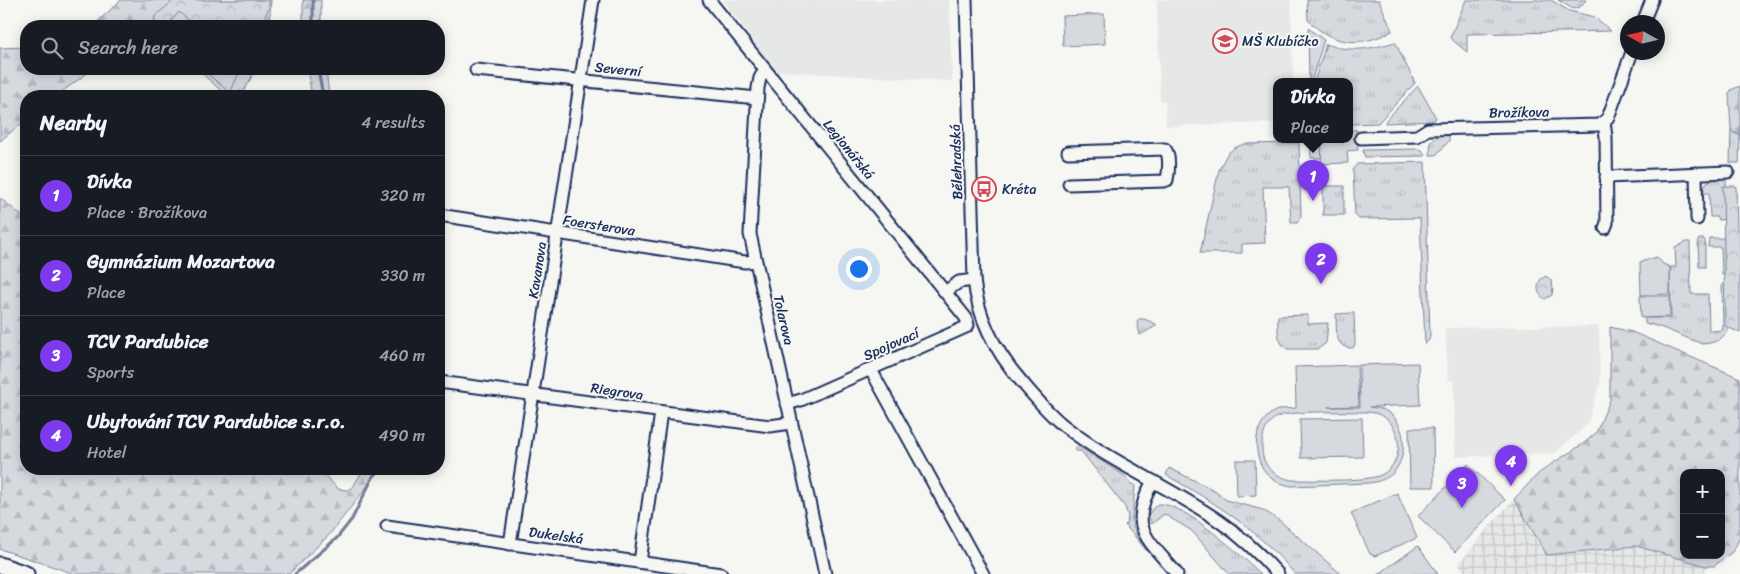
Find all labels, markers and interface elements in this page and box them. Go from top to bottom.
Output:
north arrow [1620,15,1665,60]
search box [20,20,445,75]
school or university icon: MŠ Klubíčko [1212,28,1238,54]
place label: MŠ Klubíčko [1242,29,1319,54]
text: Search here [78,31,178,64]
icon: search [38,34,66,62]
street label: Severní [593,55,645,85]
popup [1273,78,1353,143]
text: Dívka [1290,80,1336,113]
street label: Brožíkova [1489,99,1549,126]
text: Nearby [40,104,106,142]
text: 4 results [361,108,425,137]
street label: Legionářská [816,113,881,185]
text: Place [1290,113,1329,142]
street label: Bělehradská [943,124,970,200]
pin: 1 [1297,160,1329,201]
text: Dívka [87,165,132,198]
bus stop icon: Kréta [971,176,997,202]
place label: Kréta [1002,177,1037,202]
text: 1 [53,181,59,210]
text: 320 m [380,181,425,210]
text: Place · Brožíkova [87,198,207,227]
street label: Foersterova [561,207,638,244]
street label: Kavanova [521,240,554,300]
pin: 2 [1305,243,1337,284]
text: Gymnázium Mozartova [87,245,275,278]
your location [846,256,872,282]
text: 2 [51,261,61,290]
text: 330 m [381,261,425,290]
text: Place [87,278,126,307]
street label: Tolarova [766,293,801,348]
street label: Spojovací [859,320,925,368]
text: TCV Pardubice [87,325,208,358]
text: 3 [52,341,60,370]
text: 460 m [379,341,425,370]
text: Sports [87,358,134,387]
street label: Riegrova [589,375,645,408]
text: Ubytování TCV Pardubice s.r.o. [87,405,346,438]
text: 4 [51,421,61,450]
text: 490 m [379,421,425,450]
text: Hotel [87,438,126,467]
pin: 4 [1495,445,1527,486]
pin: 3 [1446,467,1478,508]
map controls [1680,469,1725,559]
button: + [1680,469,1725,514]
button: − [1680,514,1725,559]
street label: Dukelská [527,519,585,552]

